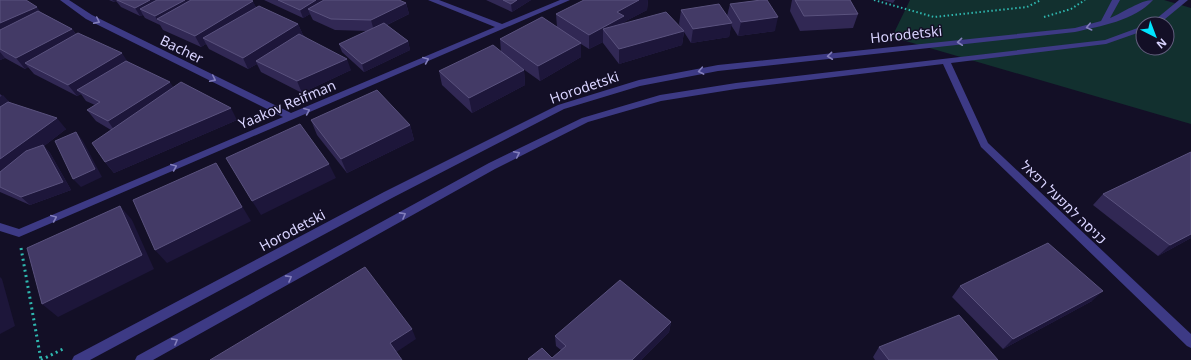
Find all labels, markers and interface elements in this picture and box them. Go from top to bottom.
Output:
one-way arrow [93,16,100,24]
north arrow [1135,16,1175,56]
street label: Horodetski [869,21,943,47]
one-way arrow [1086,22,1093,31]
street label: Bacher [157,30,207,68]
text: N [1154,35,1170,52]
one-way arrow [957,38,963,47]
one-way arrow [827,51,833,60]
one-way arrow [423,56,430,64]
street label: Horodetski [547,66,621,108]
one-way arrow [698,67,704,75]
one-way arrow [209,74,217,82]
street label: Yaakov Reifman [235,75,339,133]
one-way arrow [303,107,310,115]
one-way arrow [513,151,520,159]
street label: כניסה למפעל רפאל [1017,156,1111,248]
one-way arrow [170,164,177,172]
street label: Horodetski [256,205,328,255]
one-way arrow [399,213,406,220]
one-way arrow [50,215,58,223]
one-way arrow [285,276,292,283]
one-way arrow [171,339,178,346]

